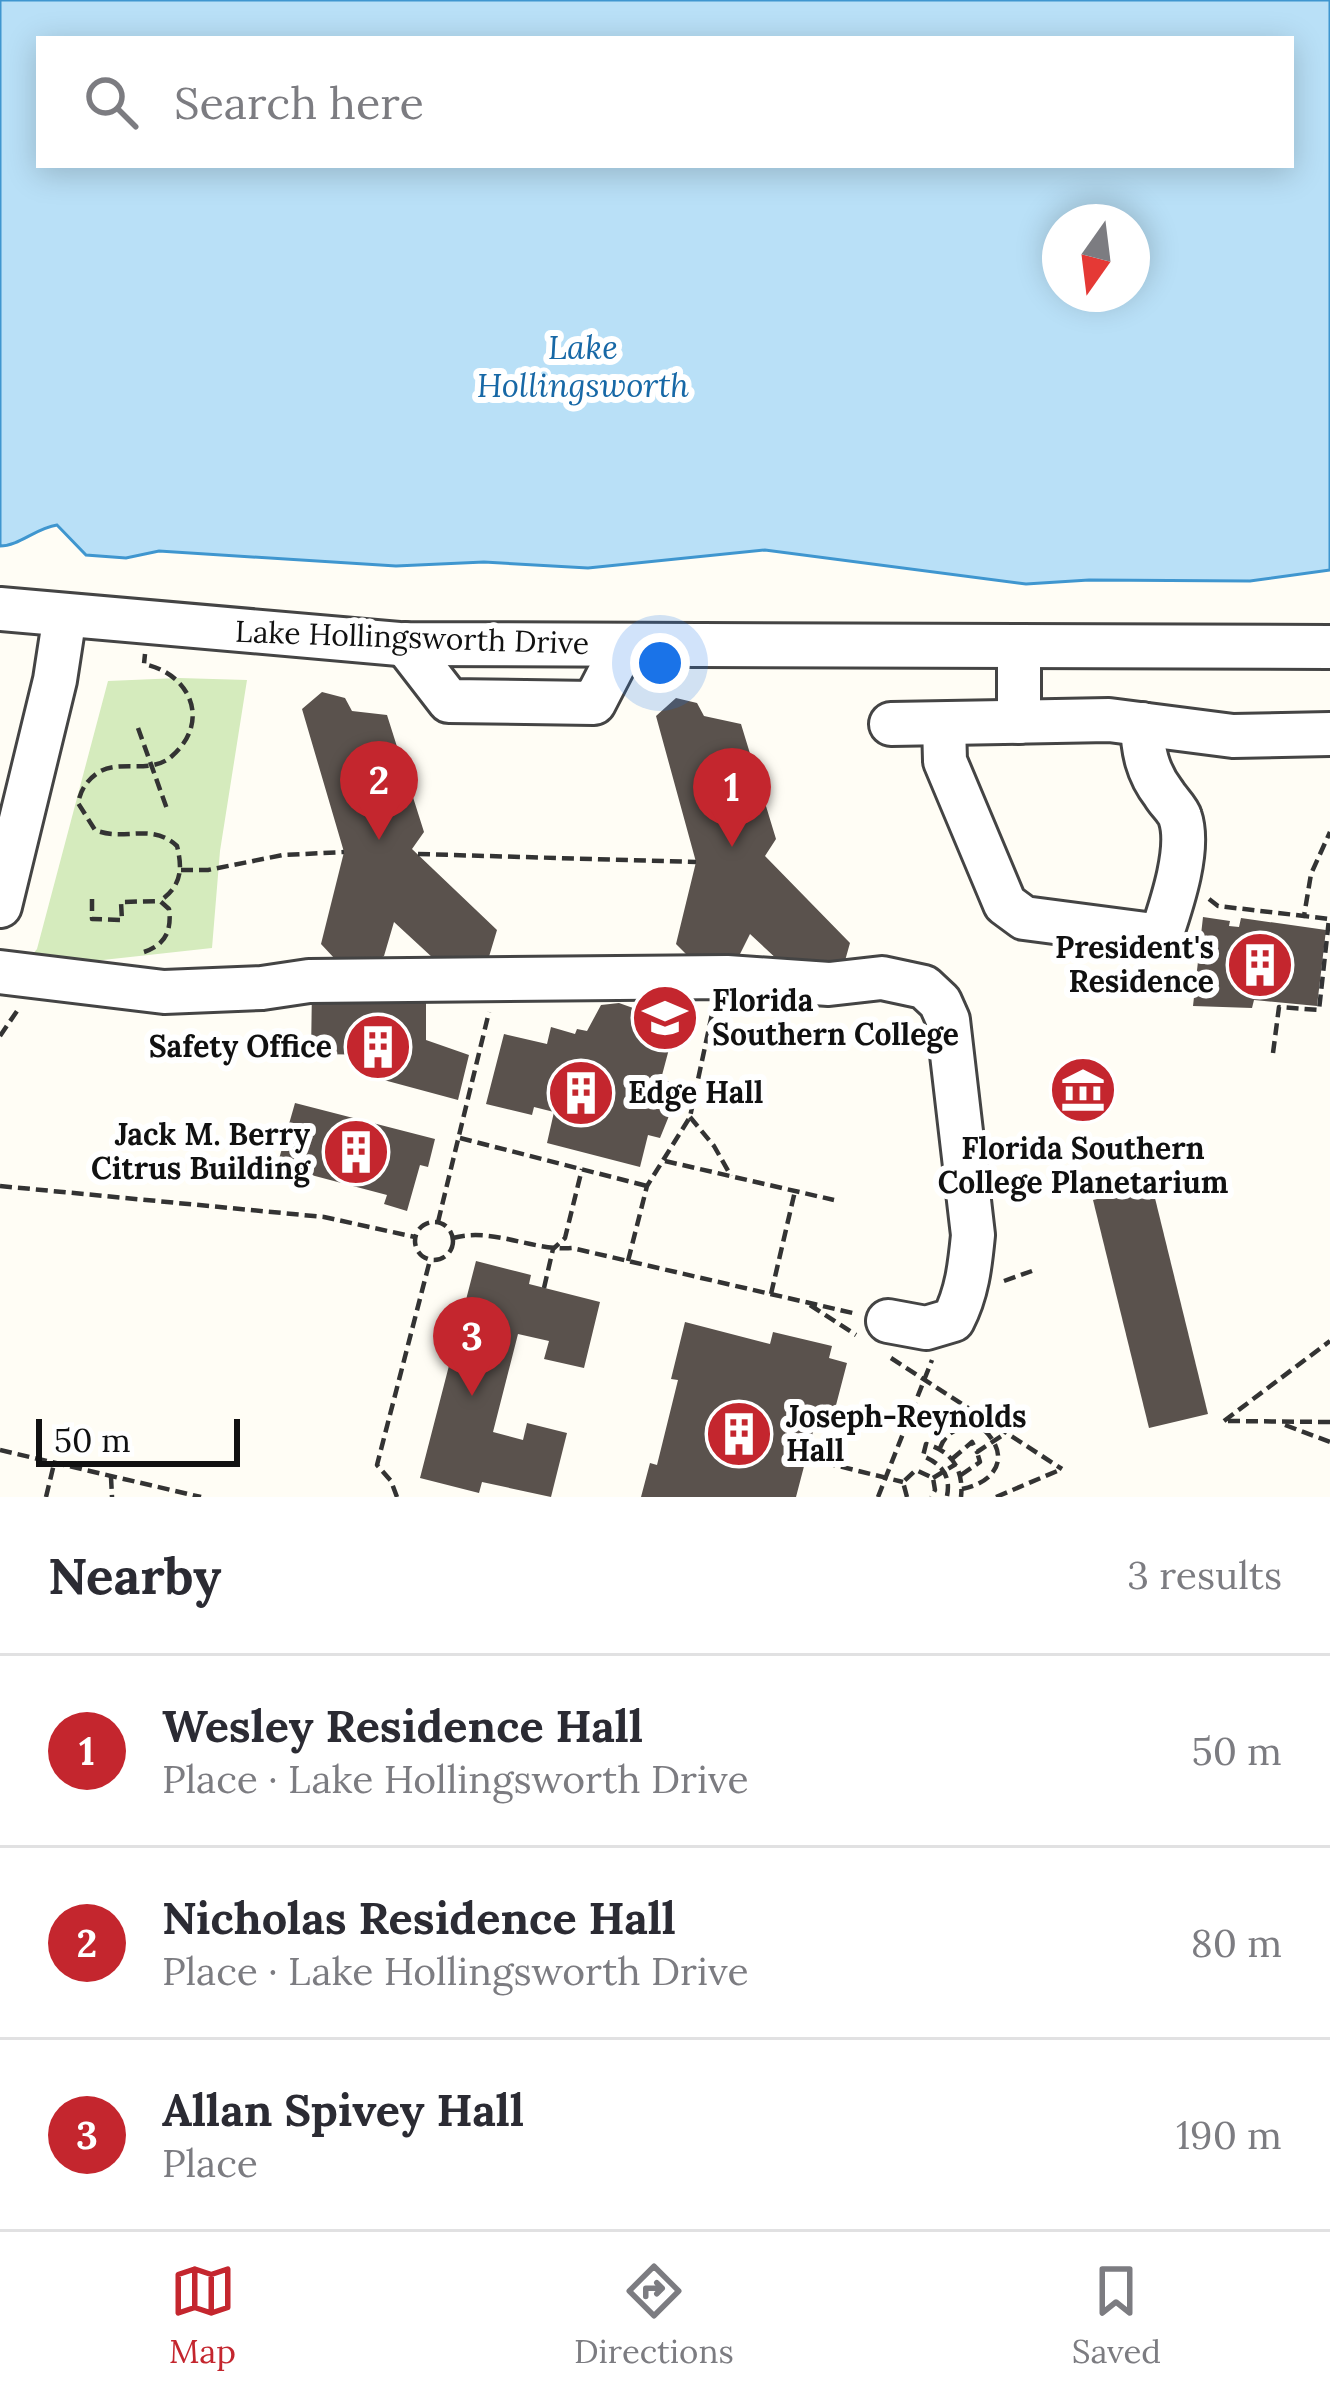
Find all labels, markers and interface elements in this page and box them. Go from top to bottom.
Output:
search box [36,36,1294,168]
icon: search [78,69,144,135]
text: Search here [174,74,424,131]
north arrow [1042,204,1150,312]
water label: Lake Hollingsworth [477,326,689,406]
street label: Lake Hollingsworth Drive [234,612,590,663]
your location [630,633,690,693]
pin: 2 [340,741,418,840]
pin: 1 [693,748,771,847]
place label: President's Residence [1055,928,1214,1000]
building icon: President's Residence [1225,930,1295,1000]
place label: Florida Southern College [712,981,959,1054]
school or university icon: Florida Southern College [630,983,700,1053]
building icon: Safety Office [343,1012,413,1082]
place label: Safety Office [149,1027,332,1066]
museum icon: Florida Southern College Planetarium [1048,1055,1118,1125]
building icon: Edge Hall [546,1058,616,1128]
place label: Edge Hall [628,1073,763,1112]
place label: Jack M. Berry Citrus Building [91,1115,311,1188]
building icon: Jack M. Berry Citrus Building [321,1117,391,1187]
place label: Florida Southern College Planetarium [938,1129,1229,1202]
pin: 3 [433,1297,511,1396]
place label: Joseph-Reynolds Hall [786,1397,1027,1469]
building icon: Joseph-Reynolds Hall [704,1399,774,1469]
scale bar [36,1413,240,1466]
text: 50 m [54,1419,131,1461]
text: Nearby [48,1543,221,1608]
text: 3 results [1127,1550,1282,1600]
text: Wesley Residence Hall [162,1697,643,1754]
text: 1 [79,1726,95,1776]
text: 50 m [1191,1726,1282,1776]
text: Place · Lake Hollingsworth Drive [162,1754,749,1804]
text: Nicholas Residence Hall [162,1889,676,1946]
text: 2 [77,1918,97,1968]
text: 80 m [1191,1918,1282,1968]
text: Place · Lake Hollingsworth Drive [162,1946,749,1996]
text: Allan Spivey Hall [162,2081,524,2138]
text: 3 [76,2110,98,2160]
text: 190 m [1176,2110,1282,2160]
text: Place [162,2138,258,2188]
tab: Map [169,2258,236,2372]
tab: Directions [574,2258,734,2372]
tab: Saved [1072,2258,1161,2372]

